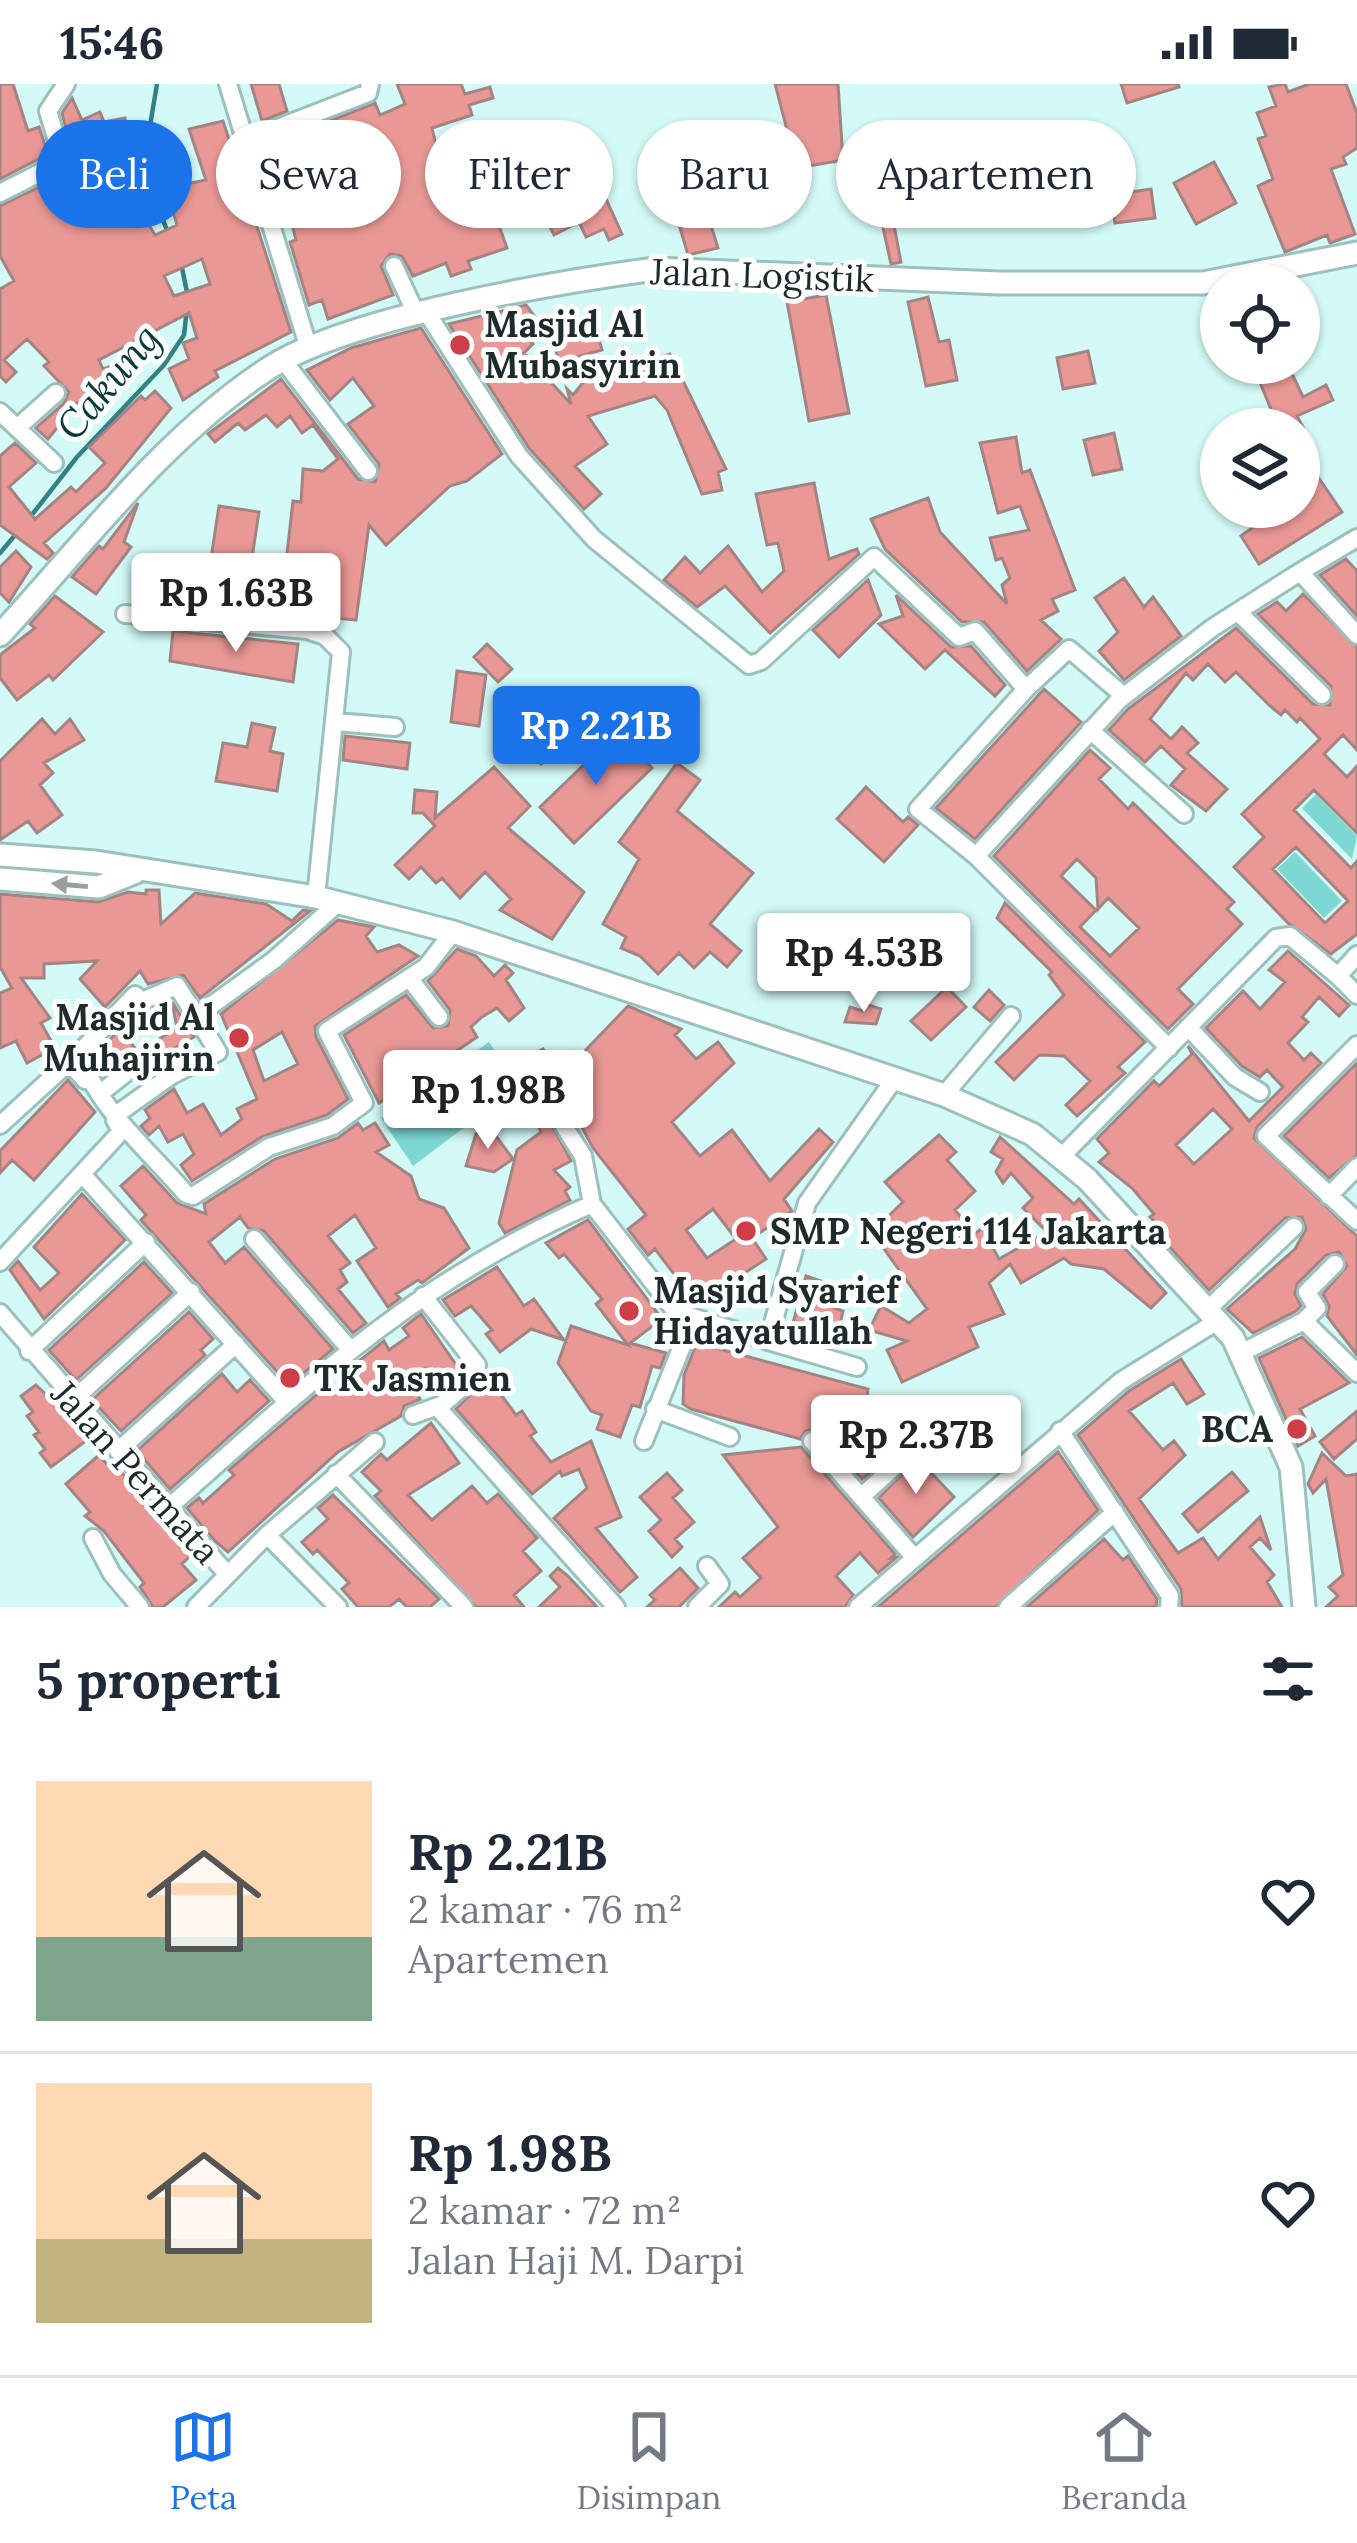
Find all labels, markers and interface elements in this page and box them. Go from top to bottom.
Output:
text: 15:46 [60,14,164,71]
chip: Beli [36,120,192,228]
chip: Sewa [216,120,401,228]
chip: Filter [425,120,613,228]
chip: Baru [637,120,812,228]
chip: Apartemen [836,120,1136,228]
street label: Jalan Logistik [648,248,875,302]
map controls [1200,264,1320,528]
button: locate [1200,264,1320,384]
place label: Masjid Al Mubasyirin [484,301,681,388]
water label: Cakung [45,314,171,450]
marker: Masjid Al Mubasyirin [447,332,473,358]
button: layers [1200,408,1320,528]
pin: Rp 1.63B [112,553,360,655]
text: Rp 1.63B [158,567,314,617]
pin: Rp 2.21B [472,686,720,788]
text: Rp 2.21B [520,700,672,750]
one-way arrow [51,875,88,894]
pin: Rp 4.53B [740,913,988,1015]
text: Rp 4.53B [784,927,944,977]
place label: Masjid Al Muhajirin [43,994,215,1081]
marker: Masjid Al Muhajirin [226,1025,252,1051]
pin: Rp 1.98B [364,1050,612,1152]
text: Rp 1.98B [410,1064,566,1114]
place label: SMP Negeri 114 Jakarta [770,1208,1167,1254]
marker: SMP Negeri 114 Jakarta [733,1218,759,1244]
place label: Masjid Syarief Hidayatullah [653,1267,902,1354]
marker: Masjid Syarief Hidayatullah [616,1298,642,1324]
place label: TK Jasmien [314,1355,511,1401]
marker: TK Jasmien [277,1365,303,1391]
street label: Jalan Permata [41,1370,230,1573]
pin: Rp 2.37B [792,1395,1040,1497]
place label: BCA [1201,1406,1273,1452]
text: Rp 2.37B [838,1409,994,1459]
marker: BCA [1284,1416,1310,1442]
icon: filters [1255,1646,1321,1712]
text: 5 properti [36,1647,281,1712]
text: Rp 2.21B [408,1819,607,1884]
icon: home [132,1829,276,1973]
icon: heart [1255,1868,1321,1934]
text: 2 kamar · 76 m² [408,1884,683,1934]
text: Apartemen [408,1934,609,1984]
text: Rp 1.98B [408,2120,612,2185]
icon: home [132,2131,276,2275]
icon: heart [1255,2170,1321,2236]
text: 2 kamar · 72 m² [408,2185,681,2235]
text: Jalan Haji M. Darpi [408,2235,744,2285]
tab: Peta [170,2404,237,2518]
tab: Disimpan [577,2404,721,2518]
tab: Beranda [1061,2404,1187,2518]

